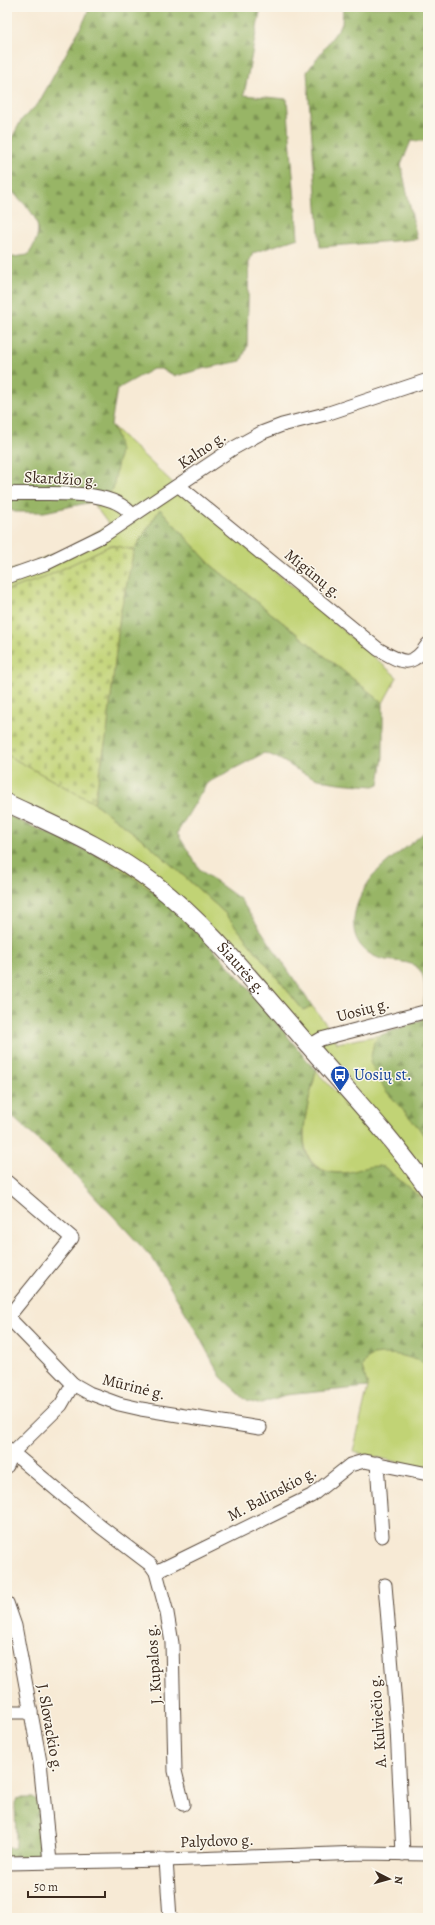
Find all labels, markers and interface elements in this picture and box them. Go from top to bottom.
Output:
street label: Kalno g. [173,426,231,474]
street label: Skardžio g. [24,466,98,492]
street label: Migūnų g. [280,544,346,604]
street label: Šiaurės g. [212,937,271,1000]
street label: Uosių g. [334,992,392,1028]
bus stop icon: Uosių st. [329,1064,351,1092]
place label: Uosių st. [354,1064,412,1086]
street label: Mūrinė g. [100,1369,168,1405]
street label: M. Balinskio g. [223,1461,321,1527]
street label: J. Kupalos g. [140,1623,168,1705]
street label: A. Kulviečio g. [364,1674,392,1769]
street label: J. Slovackio g. [31,1682,69,1774]
street label: Palydovo g. [180,1829,254,1853]
north arrow [369,1859,409,1899]
scale bar [28,1873,105,1899]
text: N [391,1875,406,1885]
text: 50 m [34,1879,58,1895]

